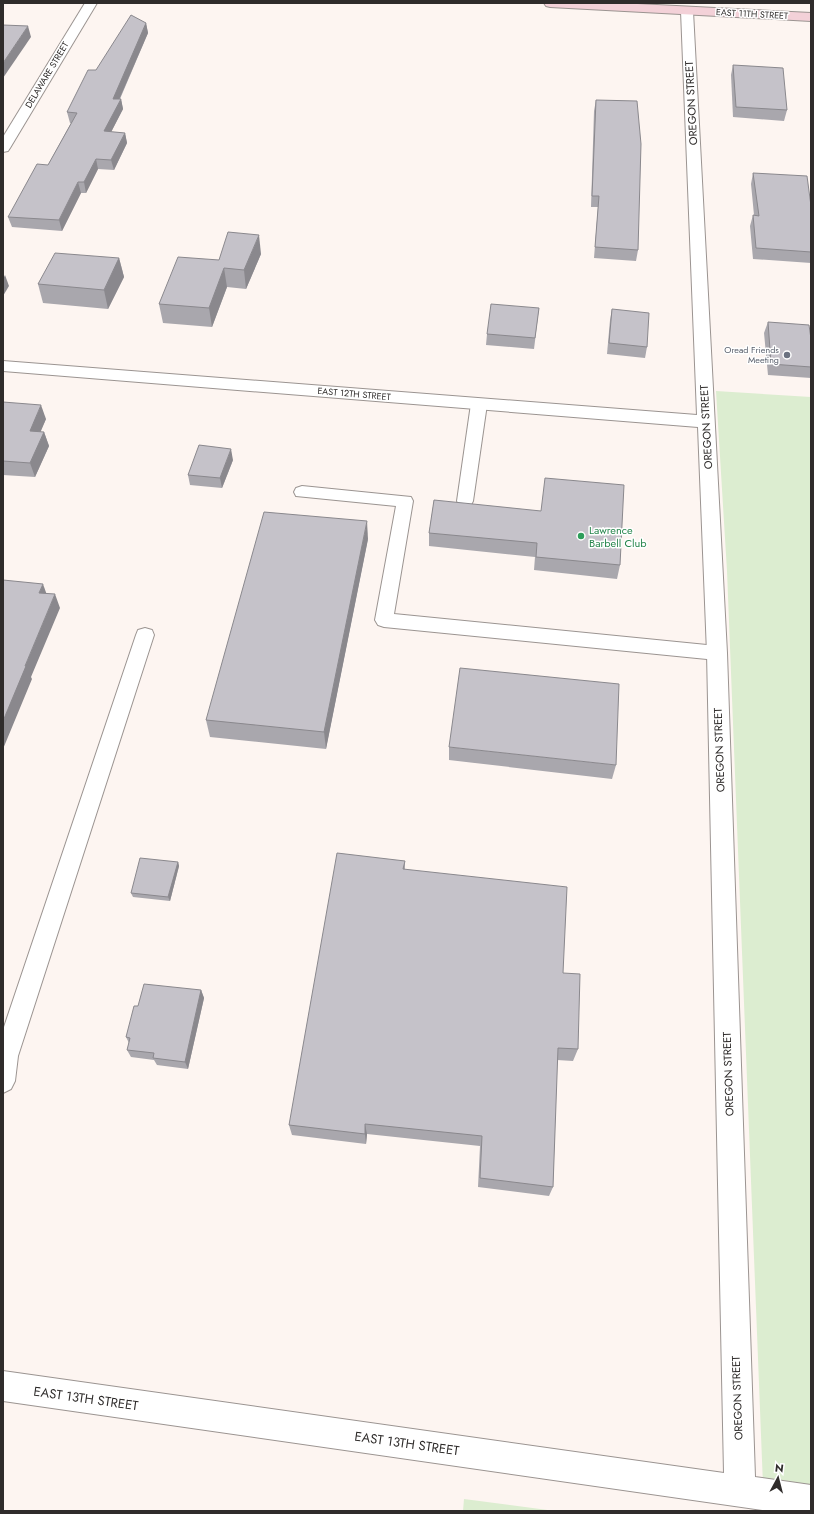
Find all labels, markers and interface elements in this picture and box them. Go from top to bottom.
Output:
street label: EAST 11TH STREET [716,5,789,22]
street label: DELAWARE STREET [22,38,72,110]
street label: OREGON STREET [681,60,701,146]
place label: Oread Friends Meeting [724,343,779,366]
marker: Oread Friends Meeting [782,350,792,360]
street label: EAST 12TH STREET [317,384,392,403]
street label: OREGON STREET [696,384,716,470]
place label: Lawrence Barbell Club [589,522,647,551]
marker: Lawrence Barbell Club [576,531,586,541]
street label: OREGON STREET [710,708,728,792]
street label: OREGON STREET [719,1032,737,1116]
street label: OREGON STREET [728,1356,746,1440]
street label: EAST 13TH STREET [32,1382,139,1415]
street label: EAST 13TH STREET [353,1427,460,1460]
north arrow [758,1458,798,1498]
text: N [774,1460,785,1477]

